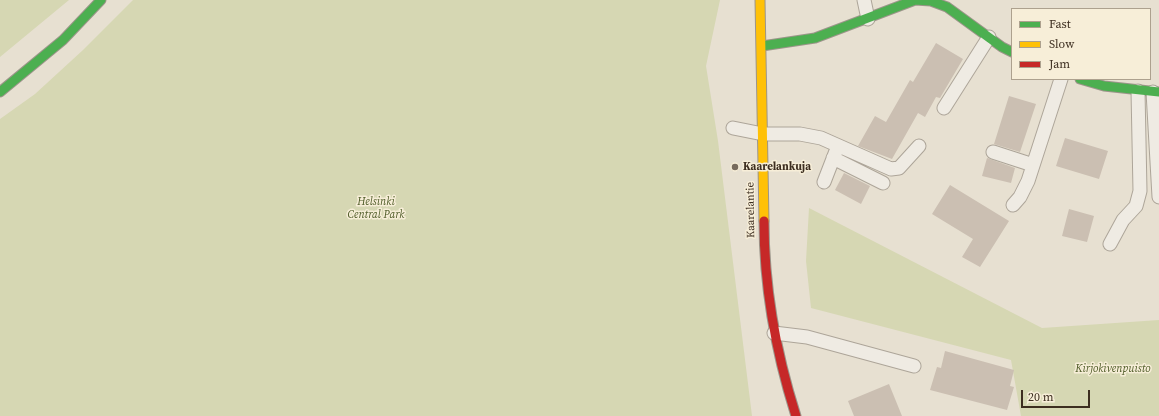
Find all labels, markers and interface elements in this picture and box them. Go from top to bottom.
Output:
legend [1011,8,1151,80]
text: Fast [1049,16,1071,32]
text: Slow [1049,36,1074,52]
text: Jam [1049,56,1070,72]
place label: Kaarelankuja [743,160,811,174]
marker: Kaarelankuja [730,162,740,172]
street label: Kaarelantie [744,182,758,238]
park label: Helsinki Central Park [347,195,405,221]
park label: Kirjokivenpuisto [1075,362,1151,376]
scale bar [1023,382,1092,408]
text: 20 m [1028,389,1054,405]

